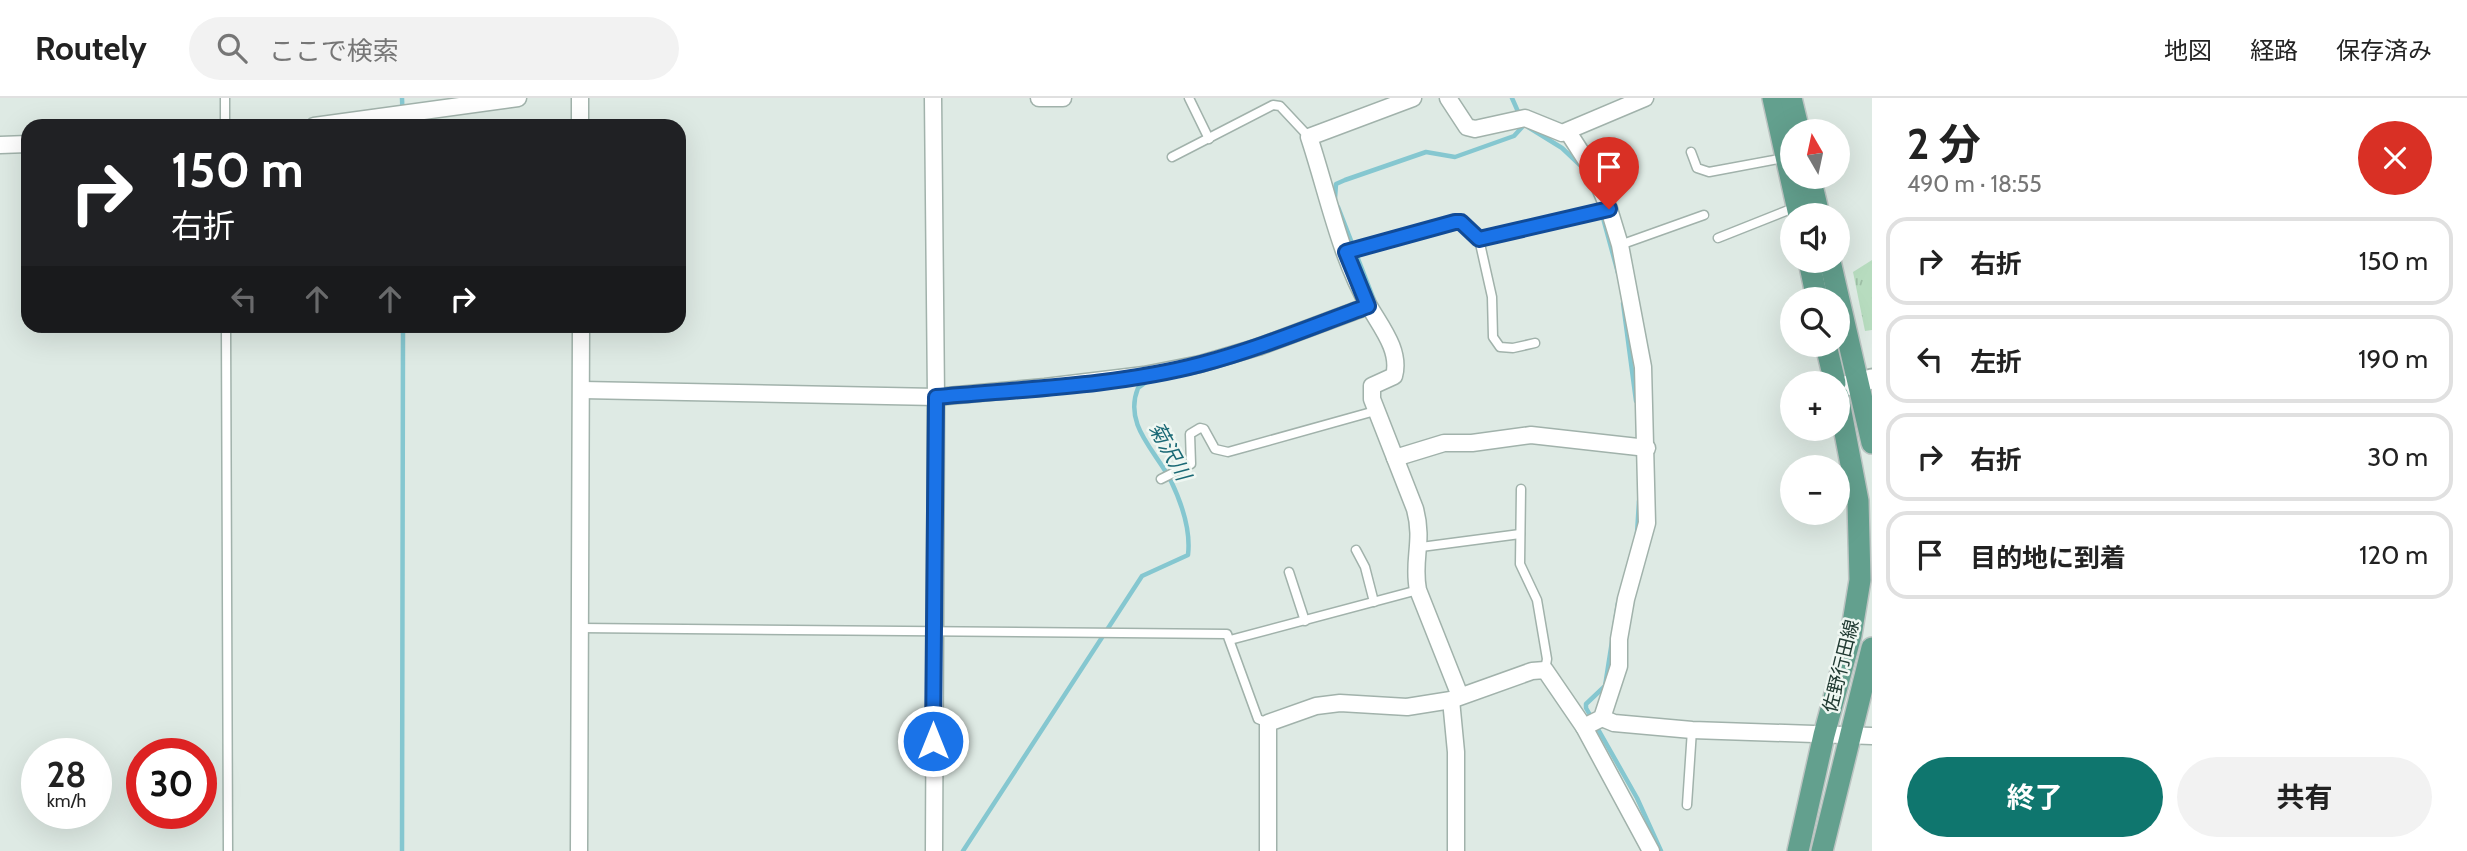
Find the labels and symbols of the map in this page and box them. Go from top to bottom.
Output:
north arrow [1780,119,1850,189]
pin [1579,137,1639,209]
water label: 菊沢川 [1144,417,1197,486]
street label: 佐野行田線 [1818,617,1864,715]
position arrow [896,704,970,778]
speed limit sign: 30 [126,738,217,829]

